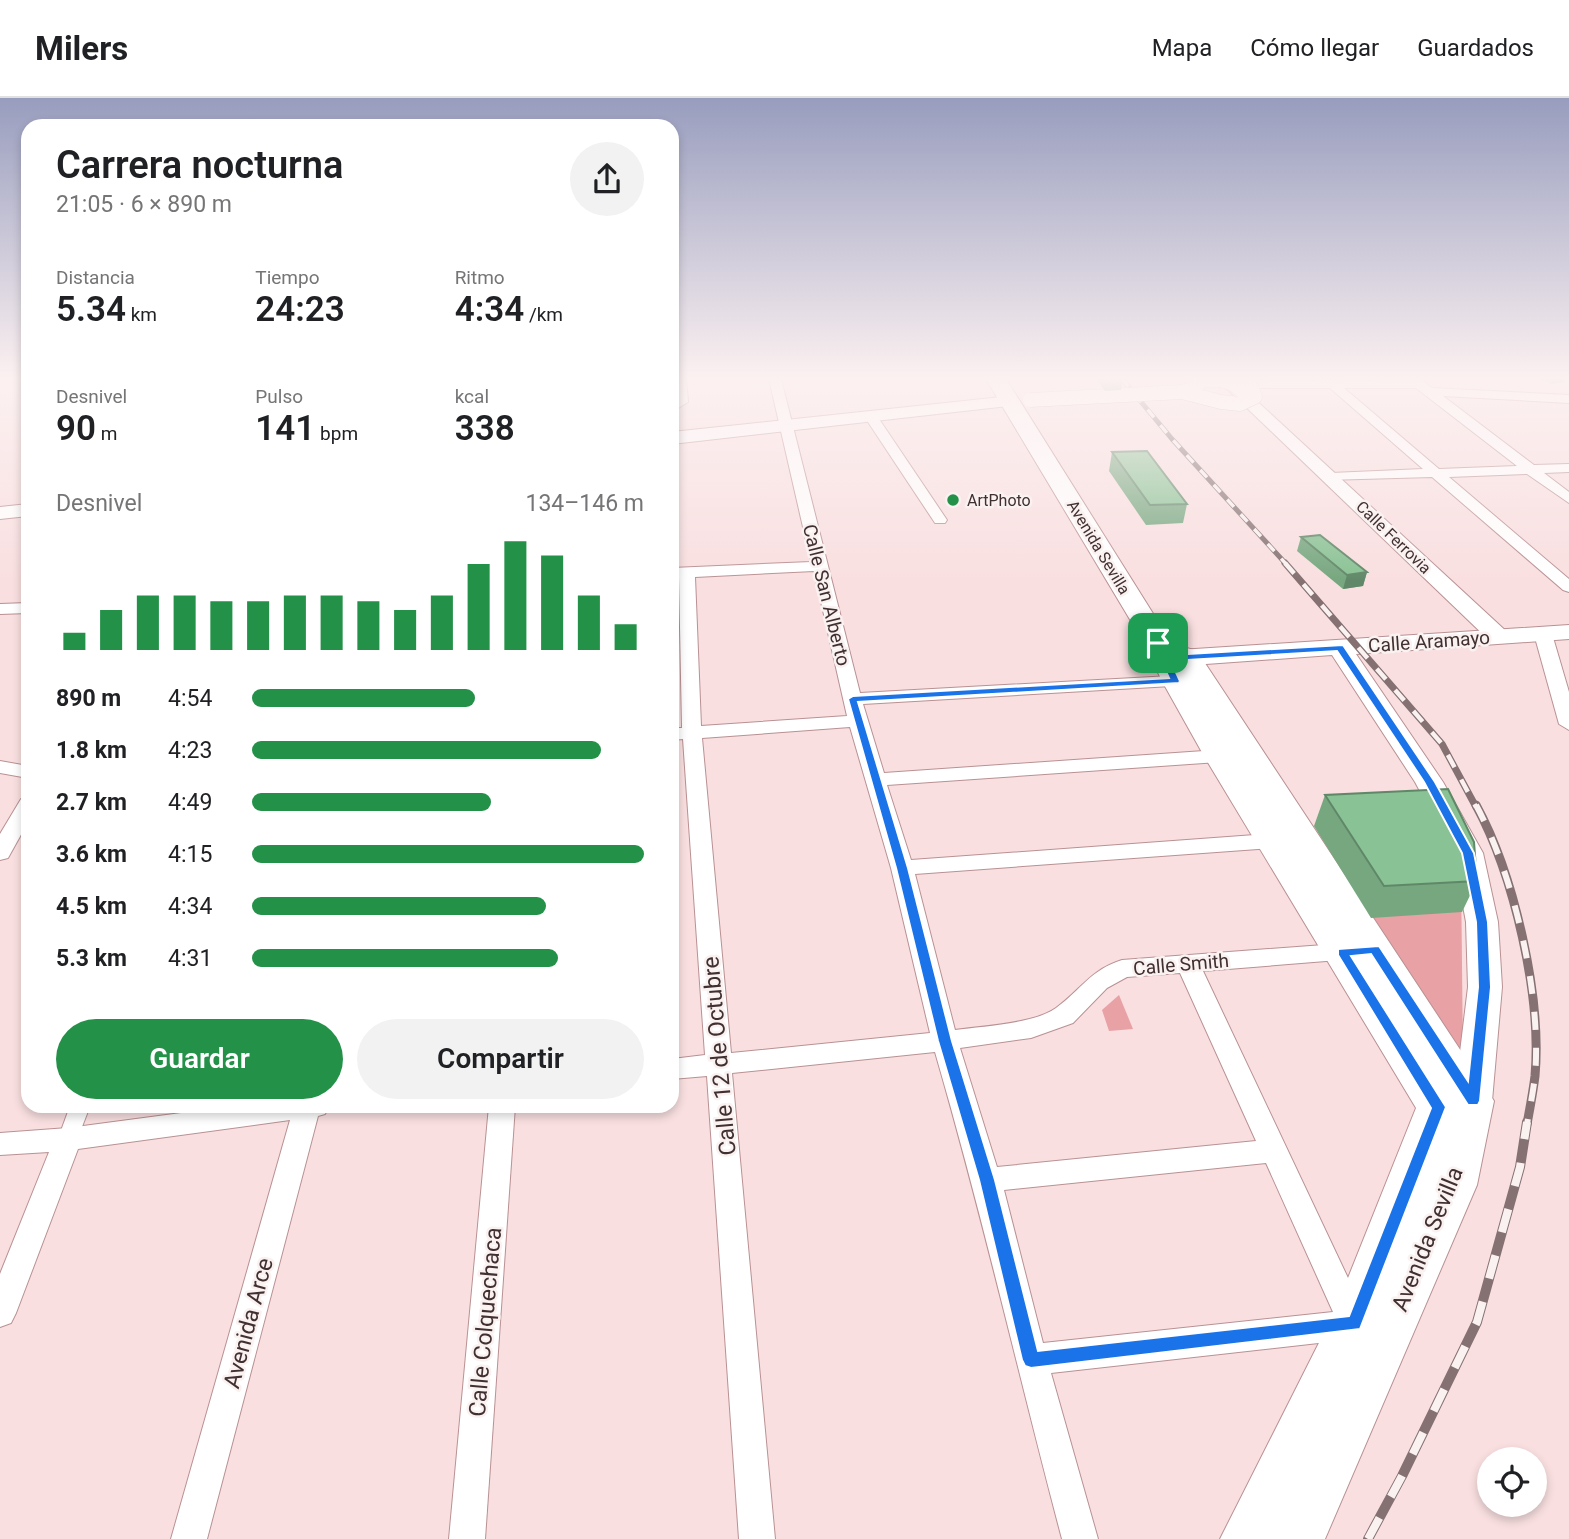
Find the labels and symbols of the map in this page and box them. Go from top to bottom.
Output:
place label: ArtPhoto [967,491,1031,510]
marker: ArtPhoto [945,492,961,508]
street label: Avenida Sevilla [1063,497,1134,598]
street label: Calle Ferrovia [1352,497,1435,578]
street label: Calle San Alberto [798,522,855,668]
pin [1128,613,1188,673]
street label: Calle Aramayo [1367,626,1491,657]
street label: Calle Smith [1132,949,1230,980]
street label: Calle 12 de Octubre [697,955,742,1157]
street label: Avenida Sevilla [1386,1163,1469,1315]
street label: Calle Colquechaca [464,1226,507,1418]
street label: Avenida Arce [218,1255,279,1391]

